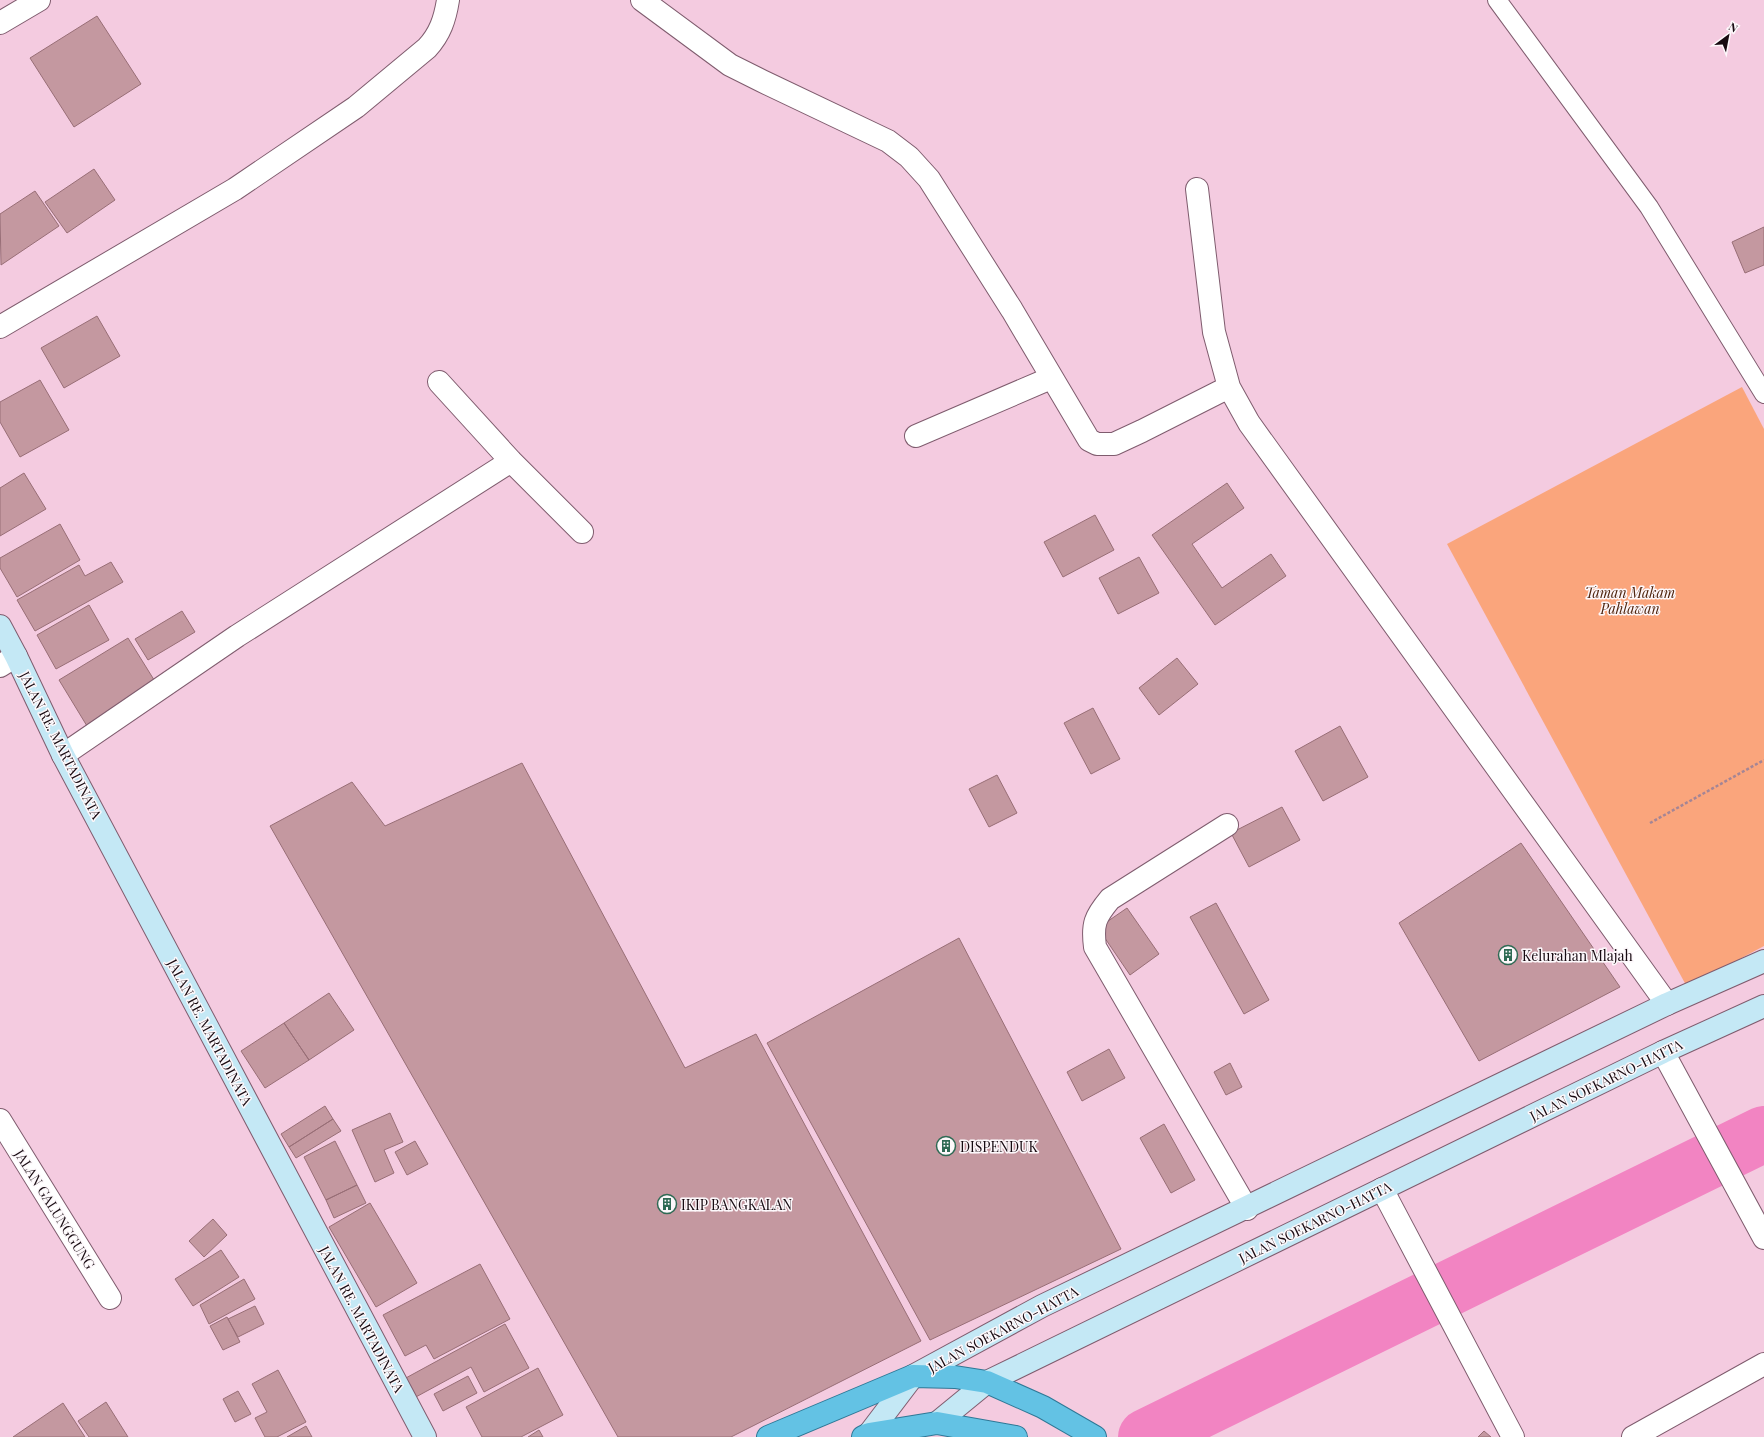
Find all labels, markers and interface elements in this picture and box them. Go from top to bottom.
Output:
north arrow [1708,16,1748,56]
text: N [1726,19,1741,36]
park label: Taman Makam Pahlawan [1585,583,1675,618]
street label: JALAN RE. MARTADINATA [15,667,107,822]
building icon: Kelurahan Mlajah [1497,944,1519,966]
place label: Kelurahan Mlajah [1522,946,1634,965]
street label: JALAN RE. MARTADINATA [163,954,257,1109]
street label: JALAN SOEKARNO-HATTA [1526,1035,1686,1126]
building icon: DISPENDUK [935,1135,957,1157]
place label: DISPENDUK [960,1137,1038,1156]
street label: JALAN GALUNGGUNG [10,1145,100,1273]
street label: JALAN SOEKARNO-HATTA [1235,1177,1395,1268]
building icon: IKIP BANGKALAN [656,1193,678,1215]
place label: IKIP BANGKALAN [681,1195,792,1214]
street label: JALAN RE. MARTADINATA [315,1241,409,1396]
street label: JALAN SOEKARNO-HATTA [924,1281,1082,1377]

